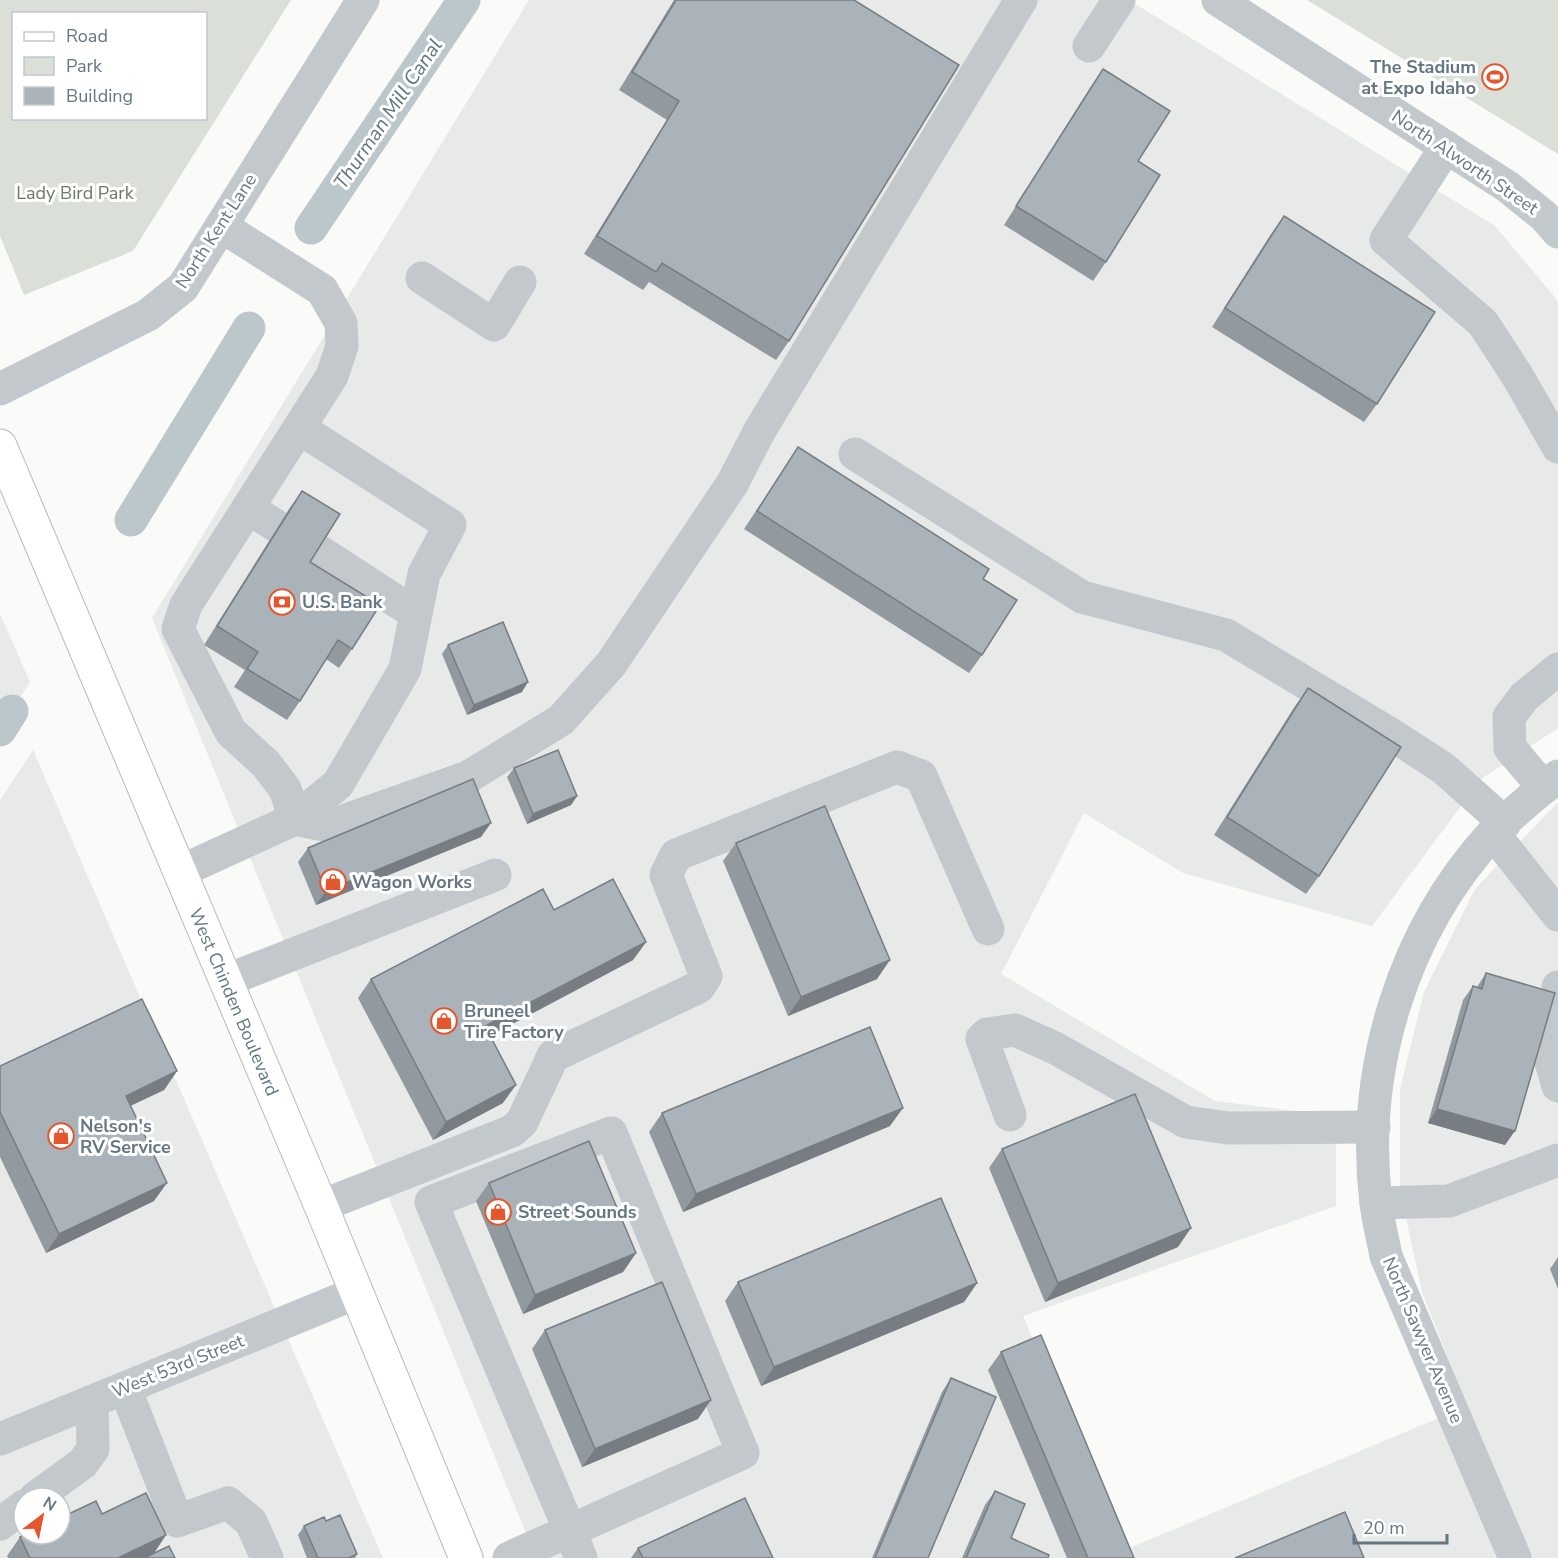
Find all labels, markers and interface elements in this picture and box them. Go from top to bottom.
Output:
legend [12,12,207,120]
text: Road [66,24,108,48]
water label: Thurman Mill Canal [328,33,449,195]
text: Park [66,54,103,78]
place label: The Stadium at Expo Idaho [1361,55,1476,100]
sports icon: The Stadium at Expo Idaho [1480,62,1510,92]
text: Building [66,84,133,108]
street label: North Alworth Street [1387,104,1544,220]
street label: North Kent Lane [170,169,262,293]
park label: Lady Bird Park [16,181,135,205]
bank icon: U.S. Bank [267,587,297,617]
place label: U.S. Bank [302,590,383,614]
shop icon: Wagon Works [318,867,348,897]
place label: Wagon Works [352,870,472,894]
street label: West Chinden Boulevard [184,904,284,1100]
place label: Bruneel Tire Factory [464,999,564,1044]
shop icon: Bruneel Tire Factory [429,1006,459,1036]
place label: Nelson's RV Service [80,1114,171,1159]
shop icon: Nelson's RV Service [46,1121,76,1151]
shop icon: Street Sounds [483,1197,513,1227]
place label: Street Sounds [518,1200,637,1224]
street label: North Sawyer Avenue [1377,1253,1469,1427]
street label: West 53rd Street [109,1328,248,1403]
north arrow [12,1486,72,1546]
text: N [39,1492,60,1517]
scale bar [1354,1507,1447,1545]
text: 20 m [1363,1516,1405,1540]

